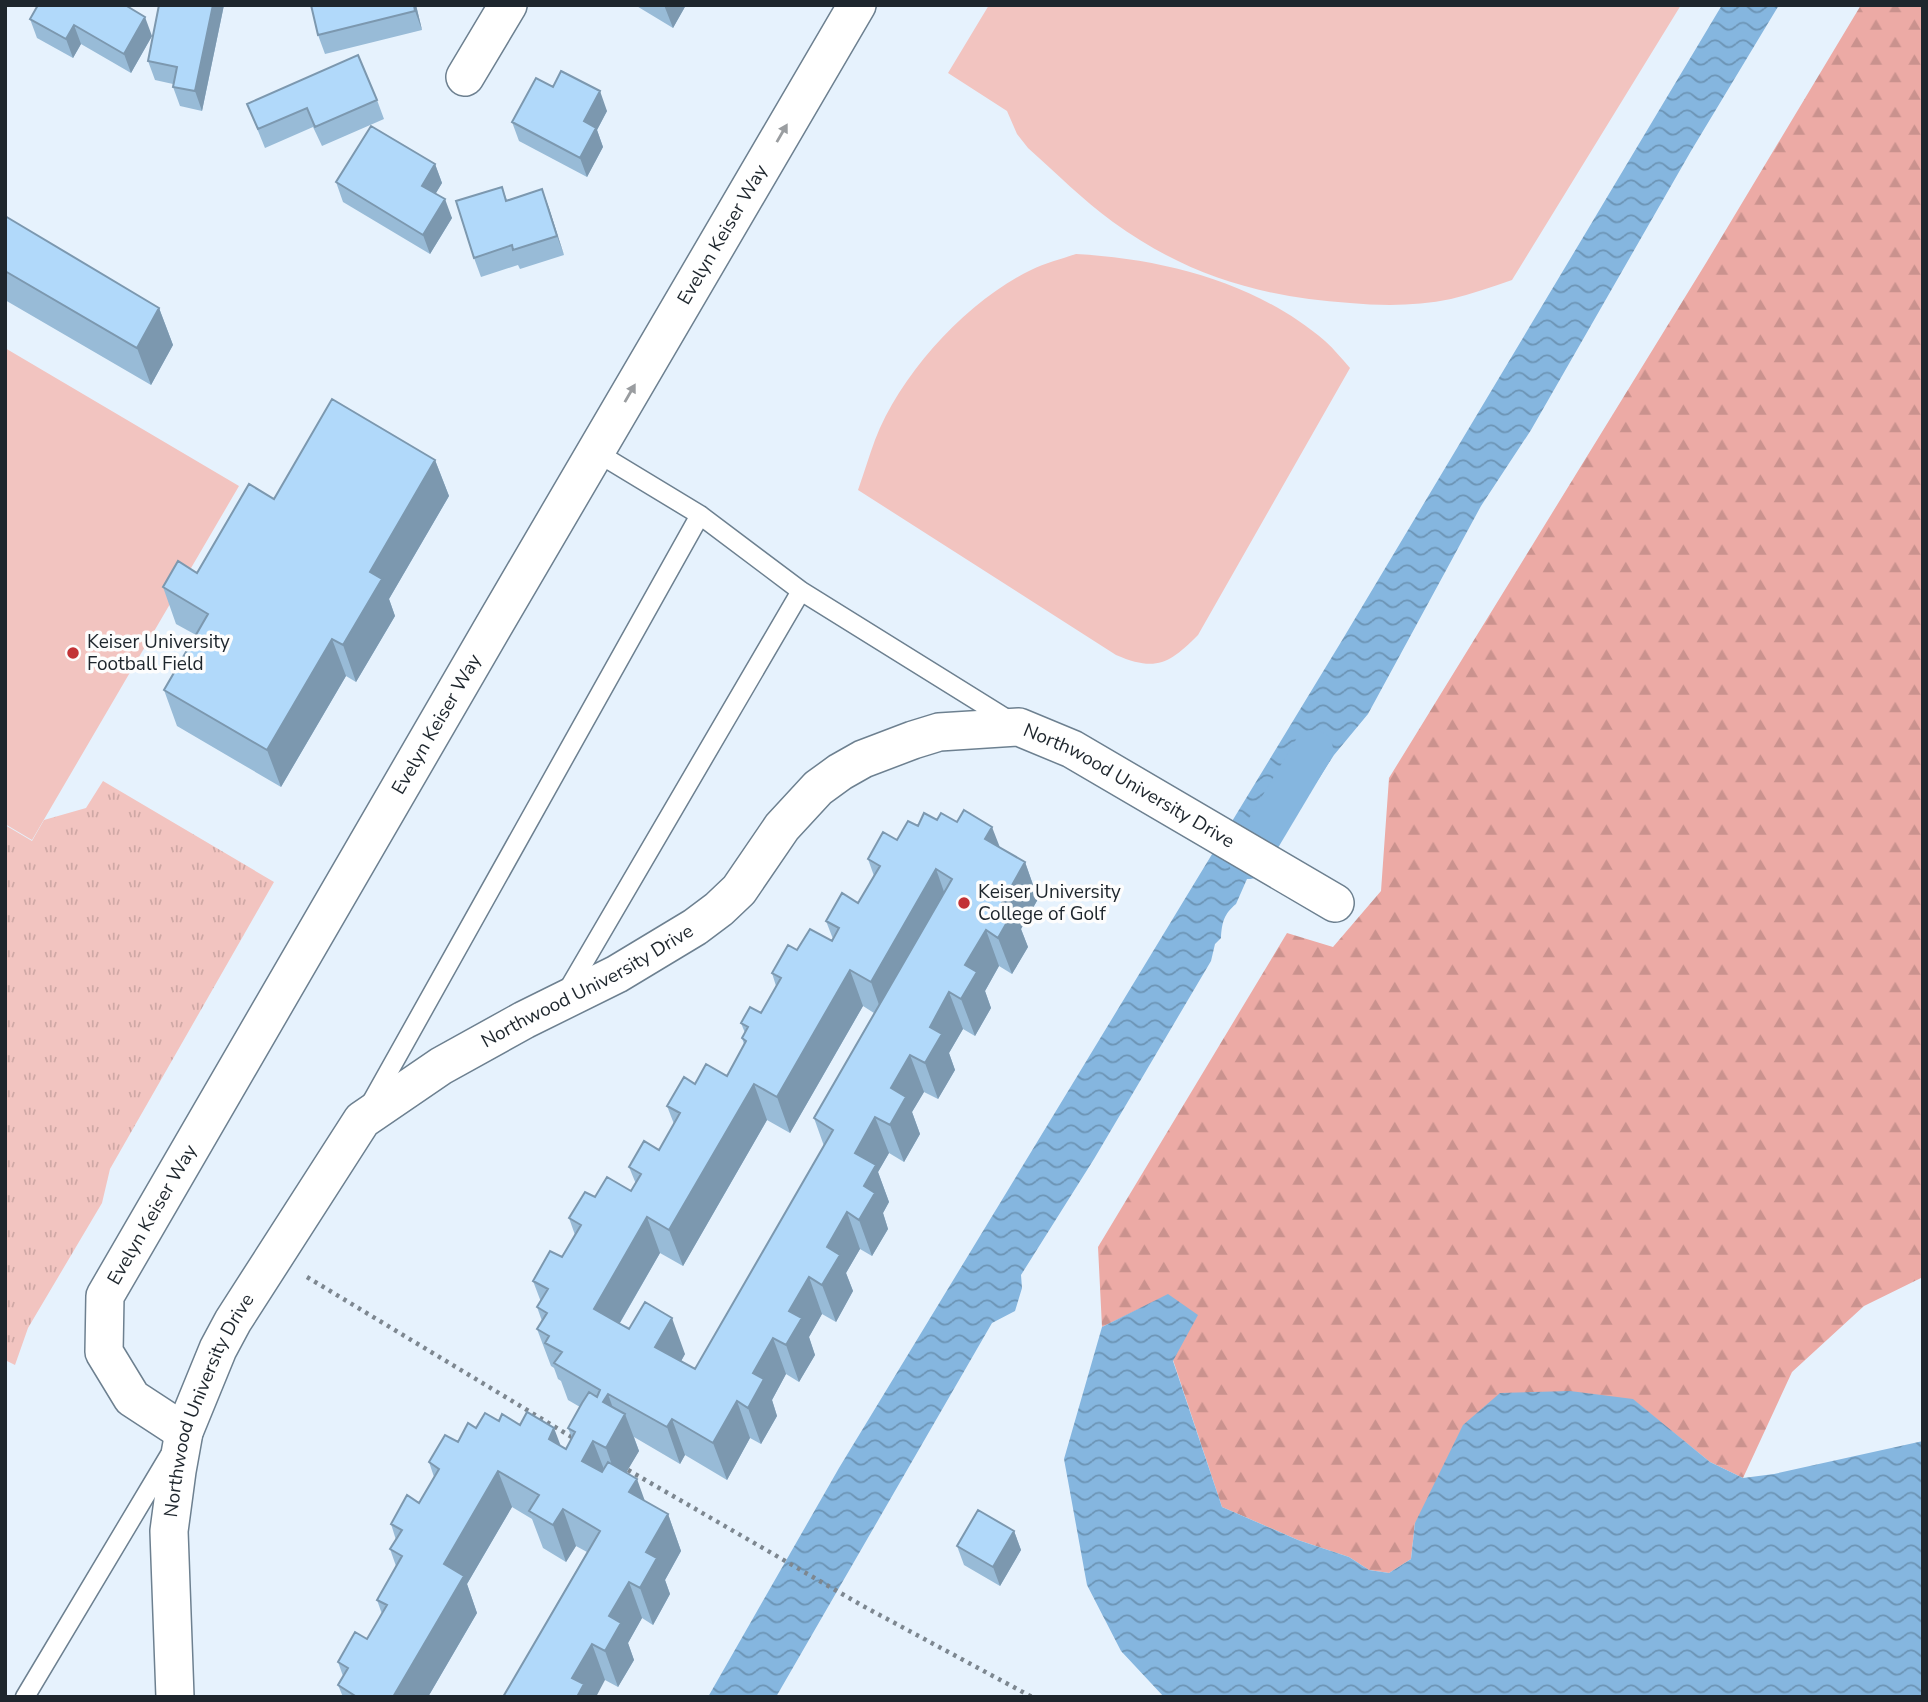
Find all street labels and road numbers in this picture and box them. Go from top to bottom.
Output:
street label: Evelyn Keiser Way [671,160,774,310]
street label: Evelyn Keiser Way [386,649,488,799]
street label: Northwood University Drive [1019,717,1239,854]
street label: Northwood University Drive [476,918,698,1054]
street label: Evelyn Keiser Way [101,1139,203,1290]
street label: Northwood University Drive [158,1289,260,1519]

